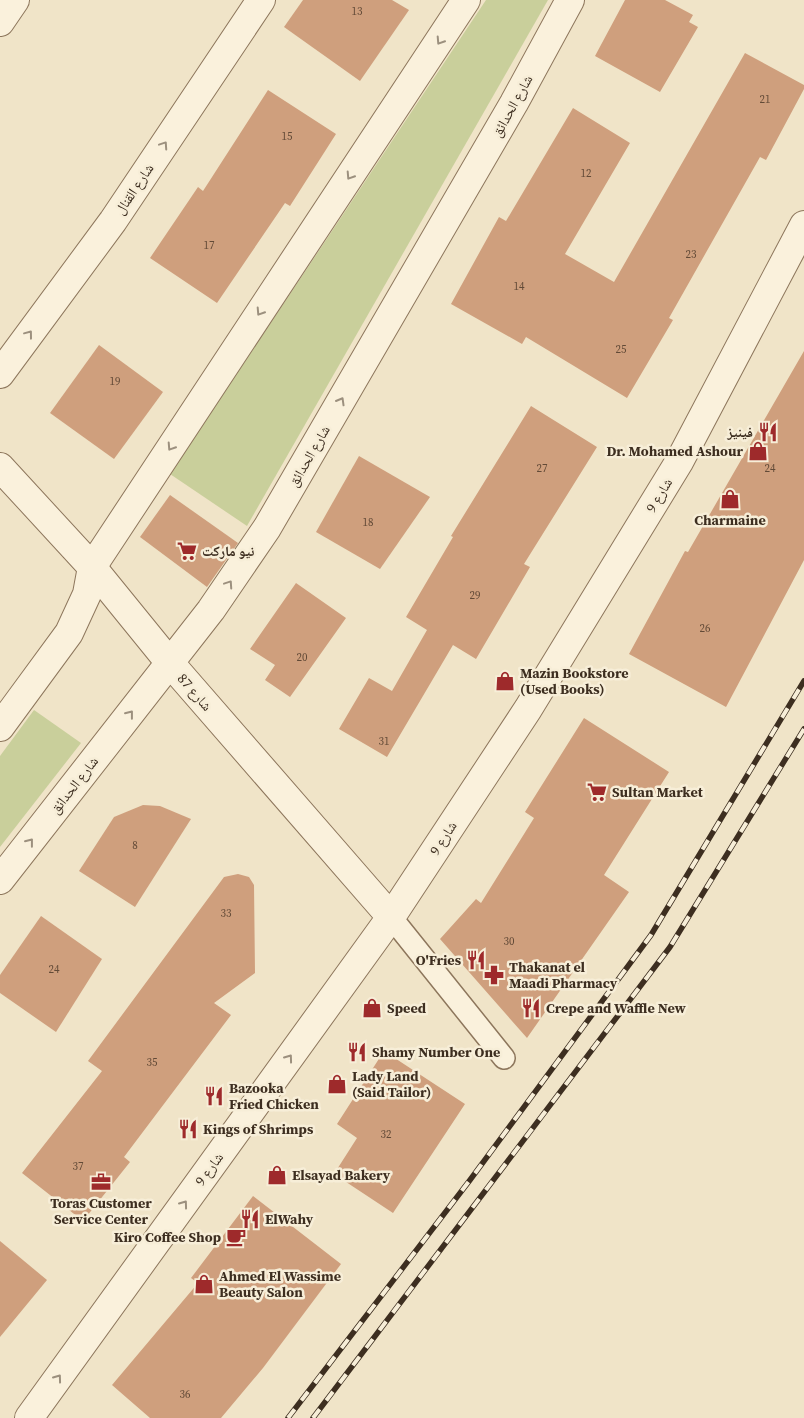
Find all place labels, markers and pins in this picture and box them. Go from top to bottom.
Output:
restaurant icon: فينيز [757,421,779,443]
place label: فينيز [726,422,753,442]
shop icon: Dr. Mohamed Ashour [747,440,769,462]
place label: Dr. Mohamed Ashour [607,441,743,461]
shop icon: Charmaine [719,488,741,510]
place label: Charmaine [694,510,766,530]
supermarket icon: نيو ماركت [176,540,198,562]
place label: نيو ماركت [202,541,254,561]
place label: Mazin Bookstore (Used Books) [520,663,628,699]
shop icon: Mazin Bookstore (Used Books) [494,670,516,692]
supermarket icon: Sultan Market [586,781,608,803]
place label: Sultan Market [612,782,704,802]
restaurant icon: O'Fries [465,949,487,971]
place label: O'Fries [416,950,462,970]
place label: Thakanat el Maadi Pharmacy [509,957,618,993]
pharmacy icon: Thakanat el Maadi Pharmacy [483,964,505,986]
shop icon: Speed [361,997,383,1019]
restaurant icon: Crepe and Waffle New [520,997,542,1019]
place label: Speed [387,998,427,1018]
place label: Crepe and Waffle New [546,998,686,1018]
restaurant icon: Shamy Number One [346,1041,368,1063]
place label: Shamy Number One [372,1042,500,1062]
place label: Lady Land (Said Tailor) [352,1066,431,1102]
shop icon: Lady Land (Said Tailor) [326,1073,348,1095]
place label: Bazooka Fried Chicken [229,1078,319,1114]
restaurant icon: Bazooka Fried Chicken [203,1085,225,1107]
restaurant icon: Kings of Shrimps [177,1118,199,1140]
place label: Kings of Shrimps [203,1119,314,1139]
shop icon: Elsayad Bakery [266,1164,288,1186]
place label: Elsayad Bakery [292,1165,391,1185]
office icon: Toras Customer Service Center [90,1171,112,1193]
place label: Toras Customer Service Center [50,1193,152,1229]
restaurant icon: ElWahy [239,1208,261,1230]
place label: ElWahy [265,1209,314,1229]
cafe icon: Kiro Coffee Shop [225,1226,247,1248]
place label: Kiro Coffee Shop [114,1227,221,1247]
place label: Ahmed El Wassime Beauty Salon [219,1266,341,1302]
shop icon: Ahmed El Wassime Beauty Salon [193,1273,215,1295]

